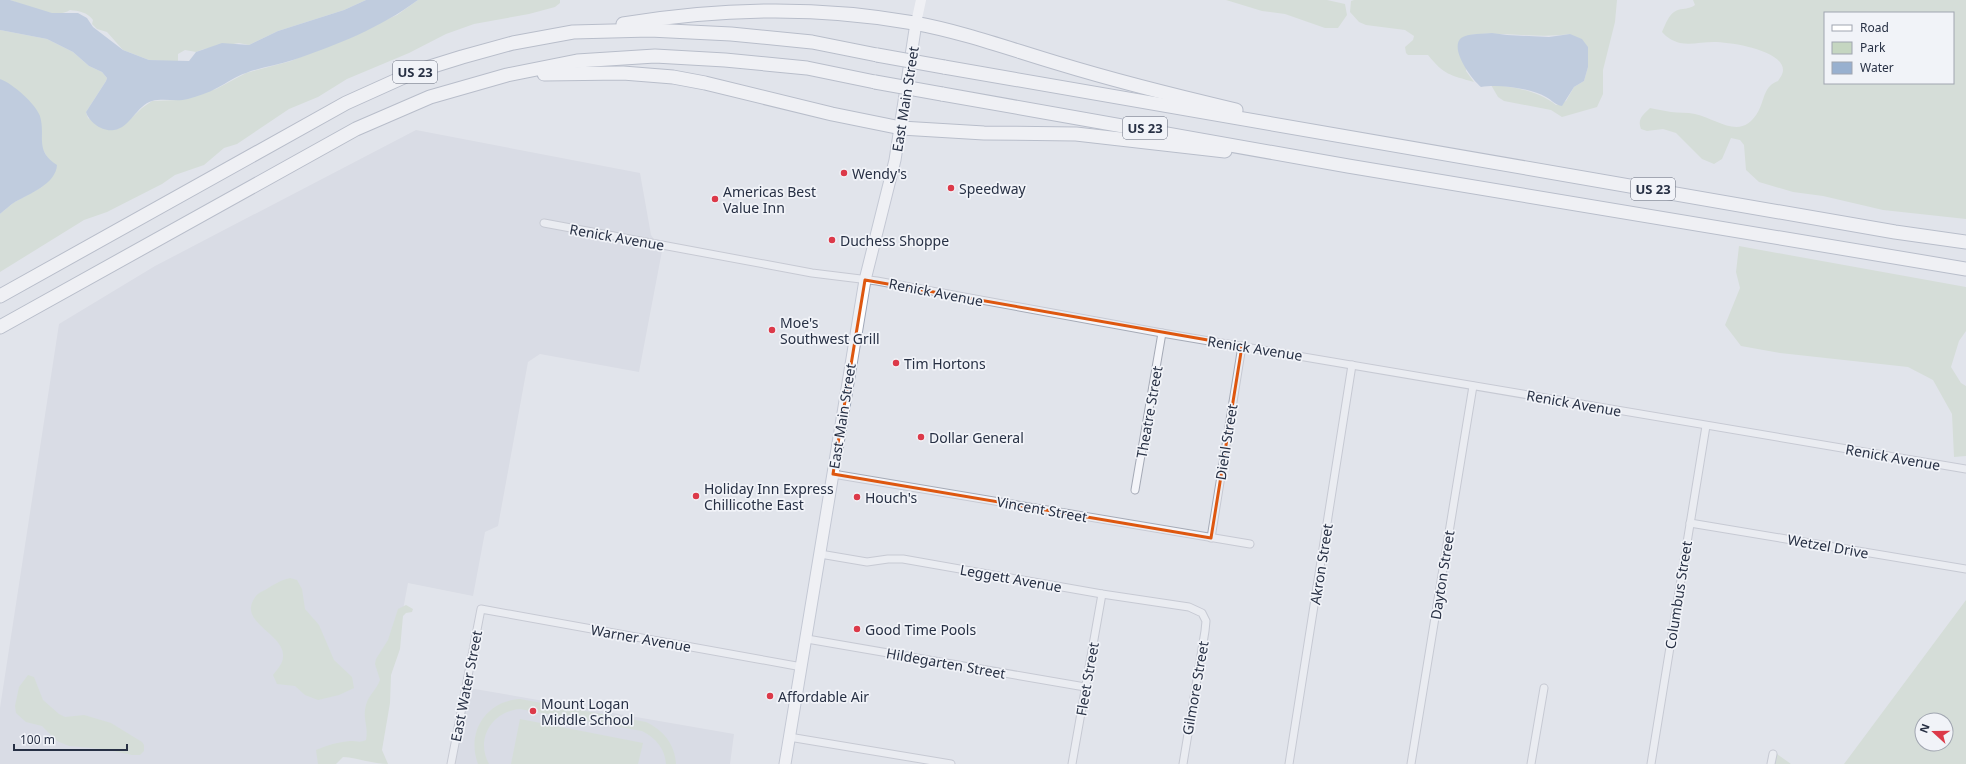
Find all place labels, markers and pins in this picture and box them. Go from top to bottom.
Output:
place label: Wendy's [852,164,907,183]
marker: Wendy's [839,168,849,178]
place label: Speedway [959,179,1027,198]
place label: Americas Best Value Inn [723,182,816,217]
marker: Speedway [946,183,956,193]
marker: Americas Best Value Inn [710,194,720,204]
place label: Duchess Shoppe [840,231,949,250]
marker: Duchess Shoppe [827,235,837,245]
place label: Moe's Southwest Grill [780,313,880,348]
marker: Moe's Southwest Grill [767,325,777,335]
place label: Tim Hortons [904,354,986,373]
marker: Tim Hortons [891,358,901,368]
place label: Dollar General [929,428,1024,447]
marker: Dollar General [916,432,926,442]
place label: Holiday Inn Express Chillicothe East [704,479,834,514]
place label: Houch's [865,488,917,507]
marker: Holiday Inn Express Chillicothe East [691,491,701,501]
marker: Houch's [852,492,862,502]
place label: Good Time Pools [865,620,976,639]
marker: Good Time Pools [852,624,862,634]
place label: Affordable Air [778,687,869,706]
marker: Affordable Air [765,691,775,701]
place label: Mount Logan Middle School [541,694,633,729]
marker: Mount Logan Middle School [528,706,538,716]

